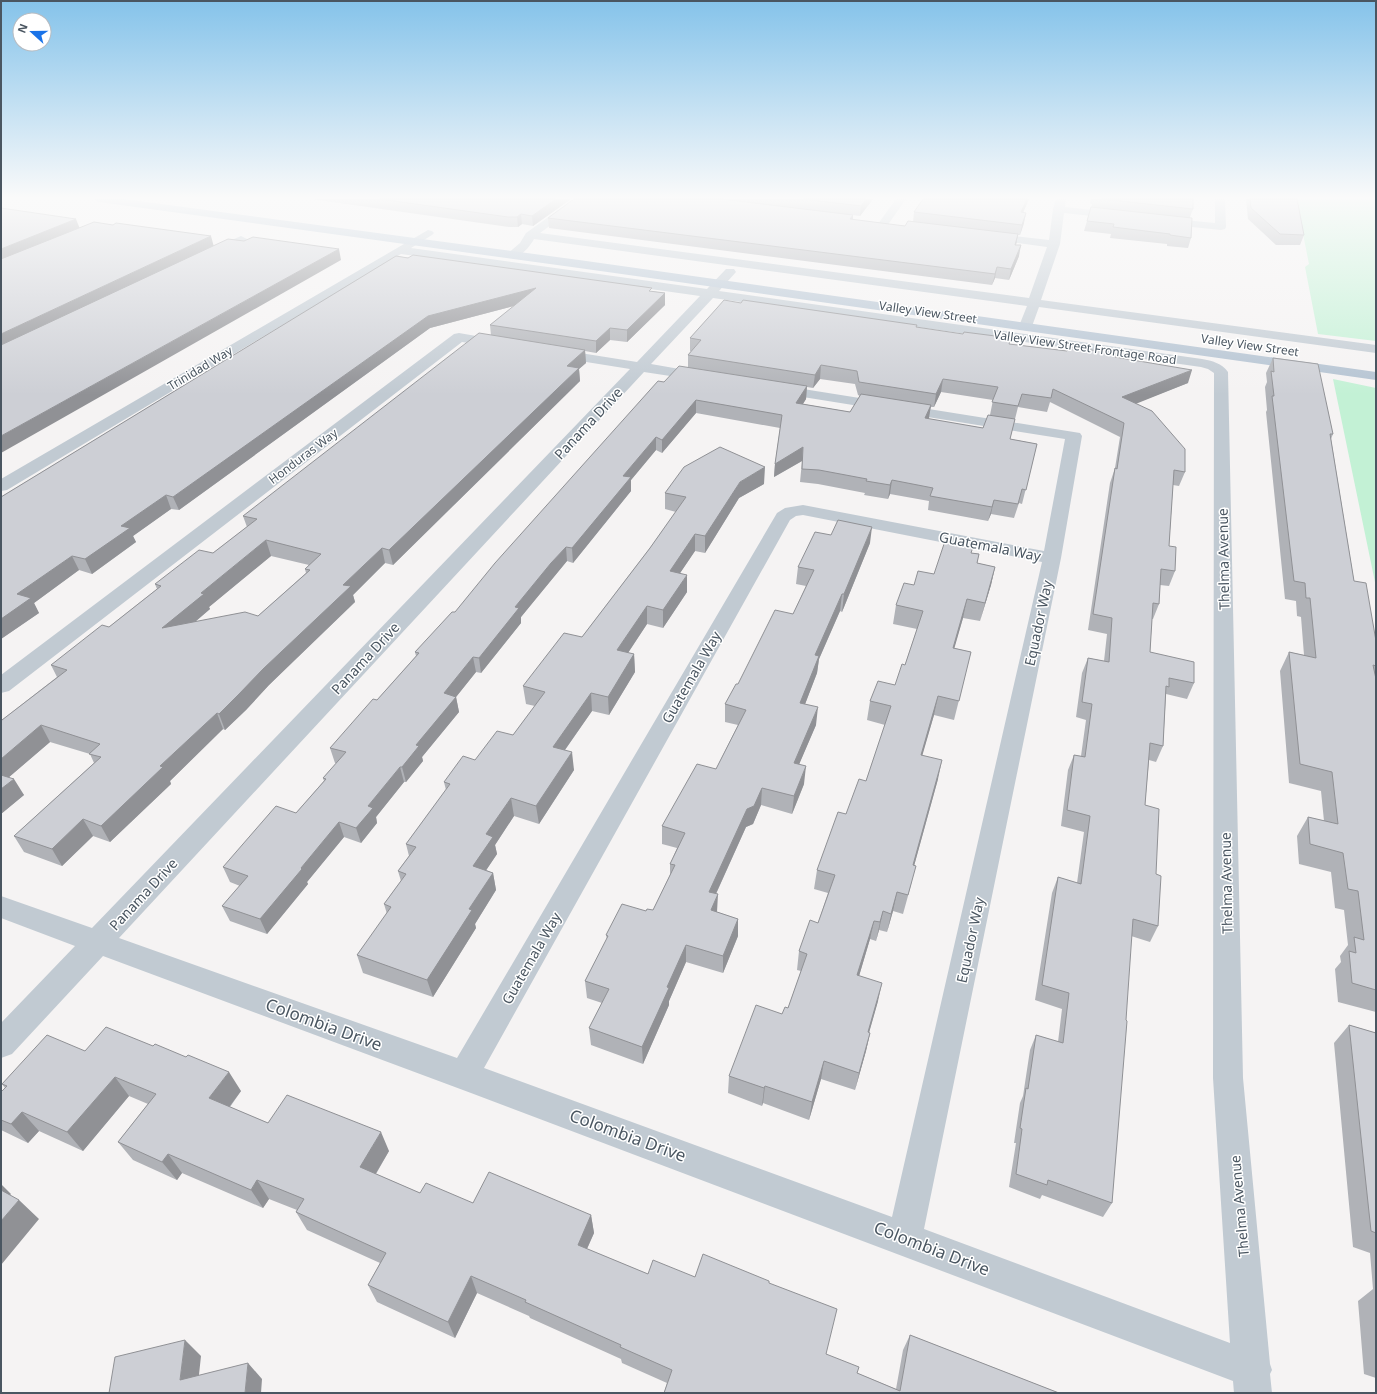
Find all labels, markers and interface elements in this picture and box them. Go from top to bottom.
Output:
north arrow [12,12,52,52]
text: N [14,21,31,35]
street label: Valley View Street [878,297,979,327]
street label: Valley View Street Frontage Road [992,326,1178,368]
street label: Valley View Street [1200,330,1301,360]
street label: Trinidad Way [164,341,236,394]
street label: Panama Drive [550,383,626,463]
street label: Honduras Way [265,424,342,488]
street label: Thelma Avenue [1213,508,1233,610]
street label: Guatemala Way [937,527,1043,565]
street label: Equador Way [1020,578,1057,668]
street label: Panama Drive [327,618,403,698]
street label: Guatemala Way [657,627,726,727]
street label: Thelma Avenue [1216,832,1236,934]
street label: Panama Drive [105,854,181,934]
street label: Equador Way [952,895,989,985]
street label: Guatemala Way [497,908,566,1008]
street label: Colombia Drive [263,992,385,1056]
street label: Colombia Drive [567,1103,689,1167]
street label: Thelma Avenue [1225,1154,1253,1257]
street label: Colombia Drive [871,1215,993,1281]

